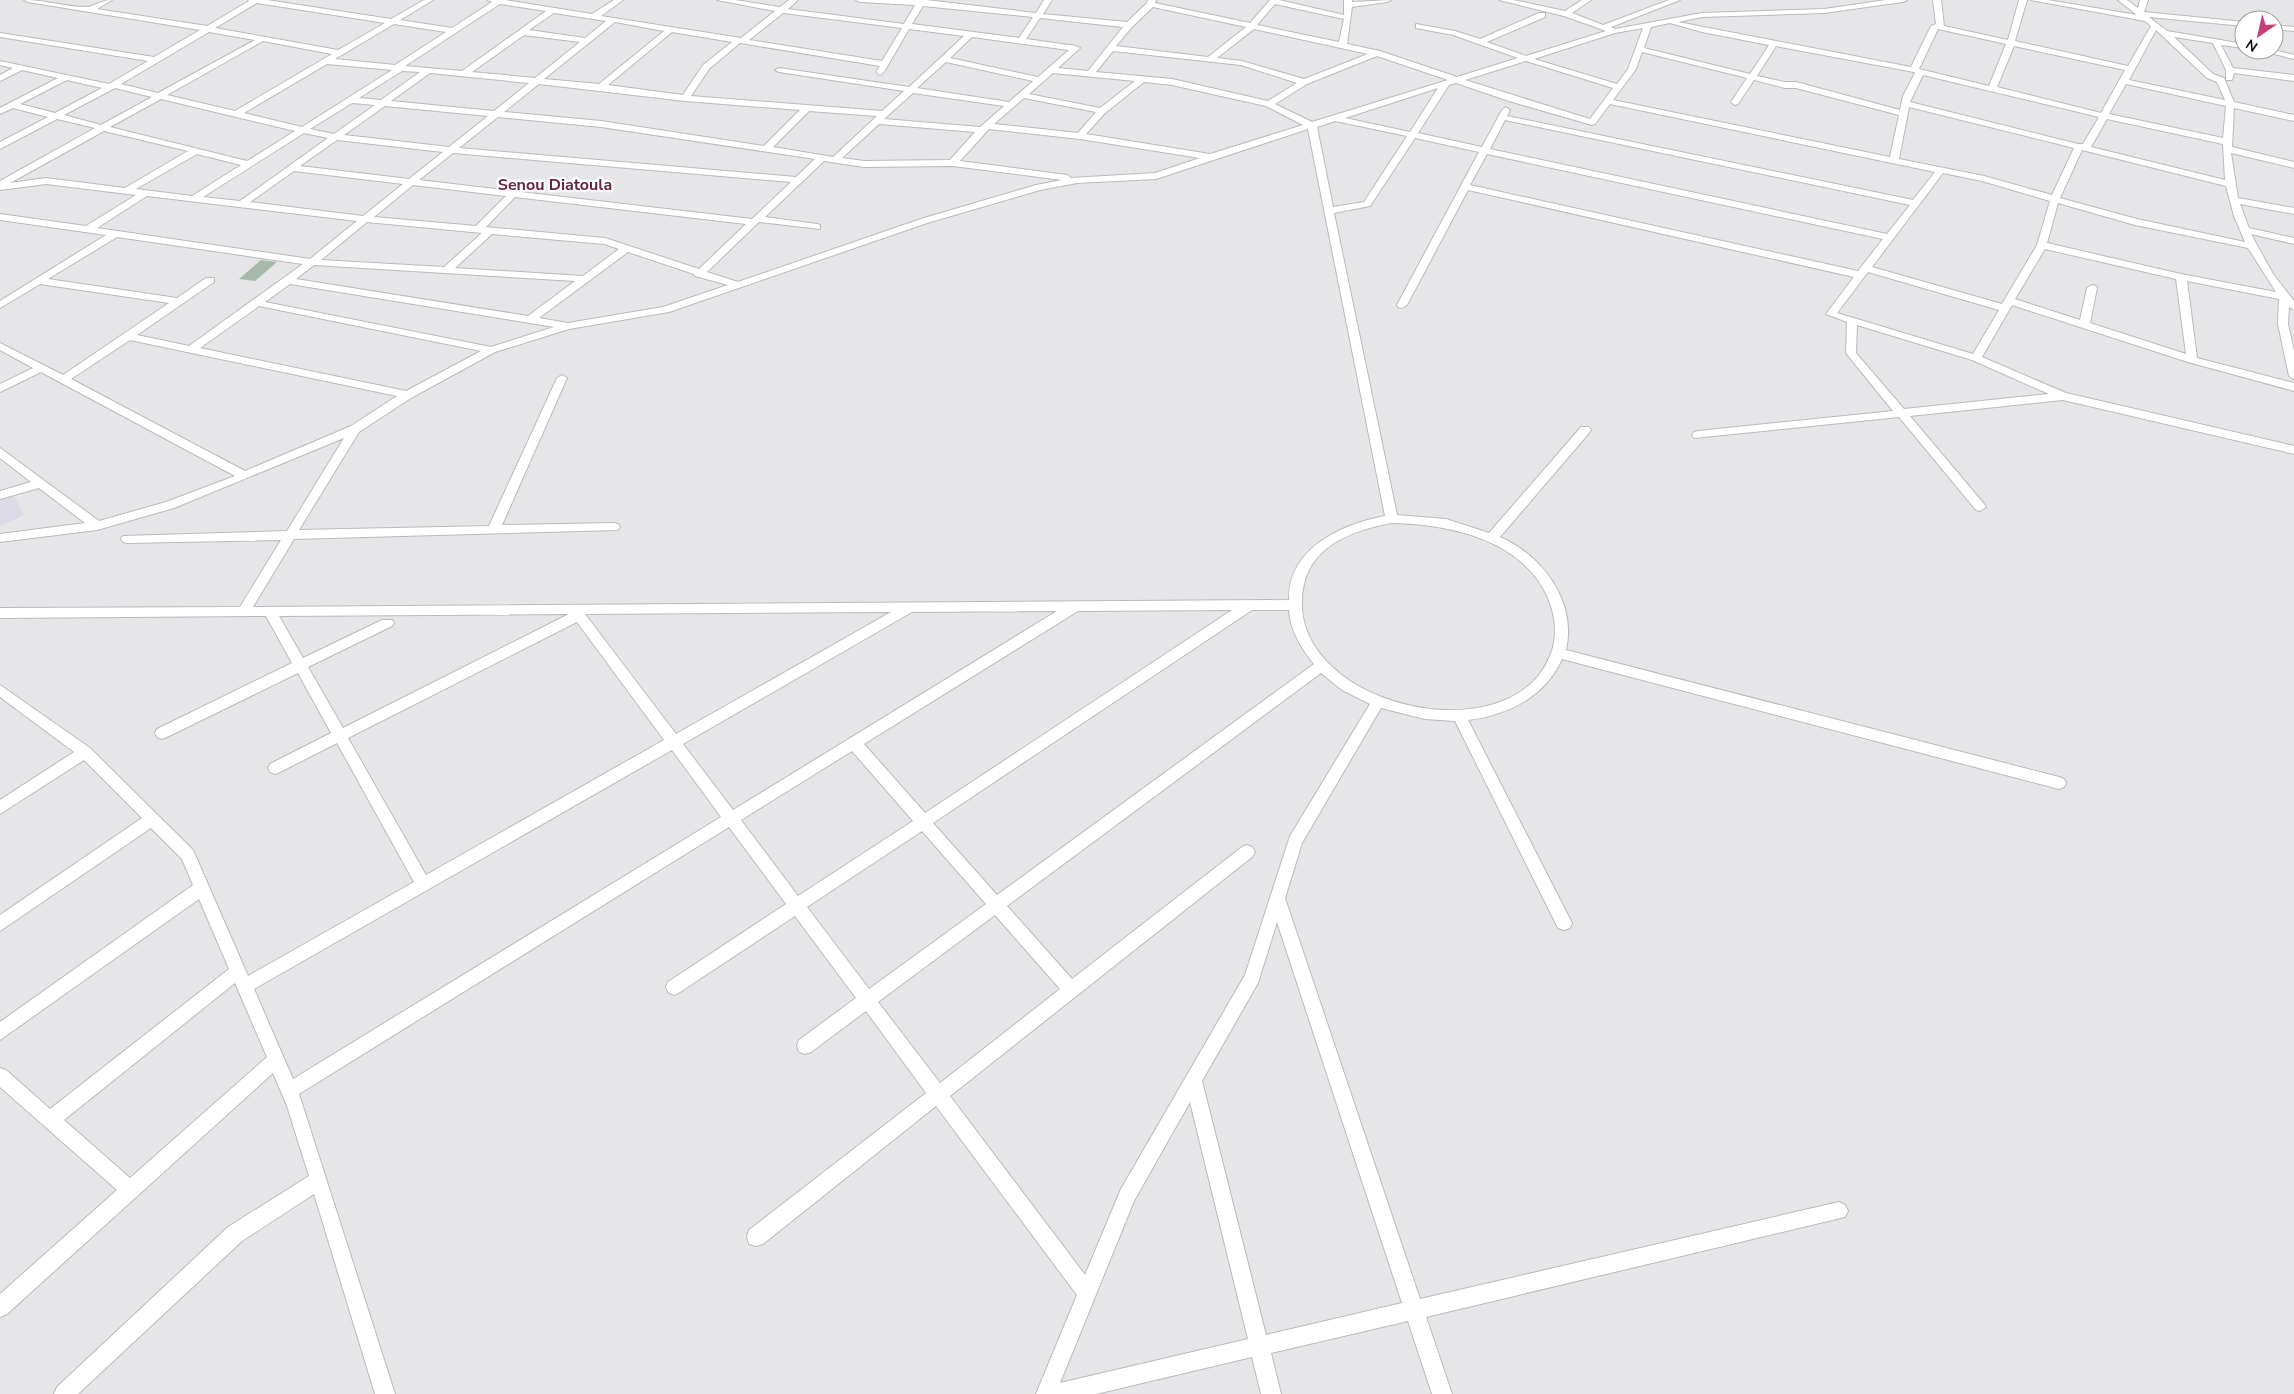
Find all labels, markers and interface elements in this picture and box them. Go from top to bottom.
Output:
north arrow [2234,10,2284,60]
text: N [2242,35,2262,56]
district label: Senou Diatoula [498,174,612,196]

